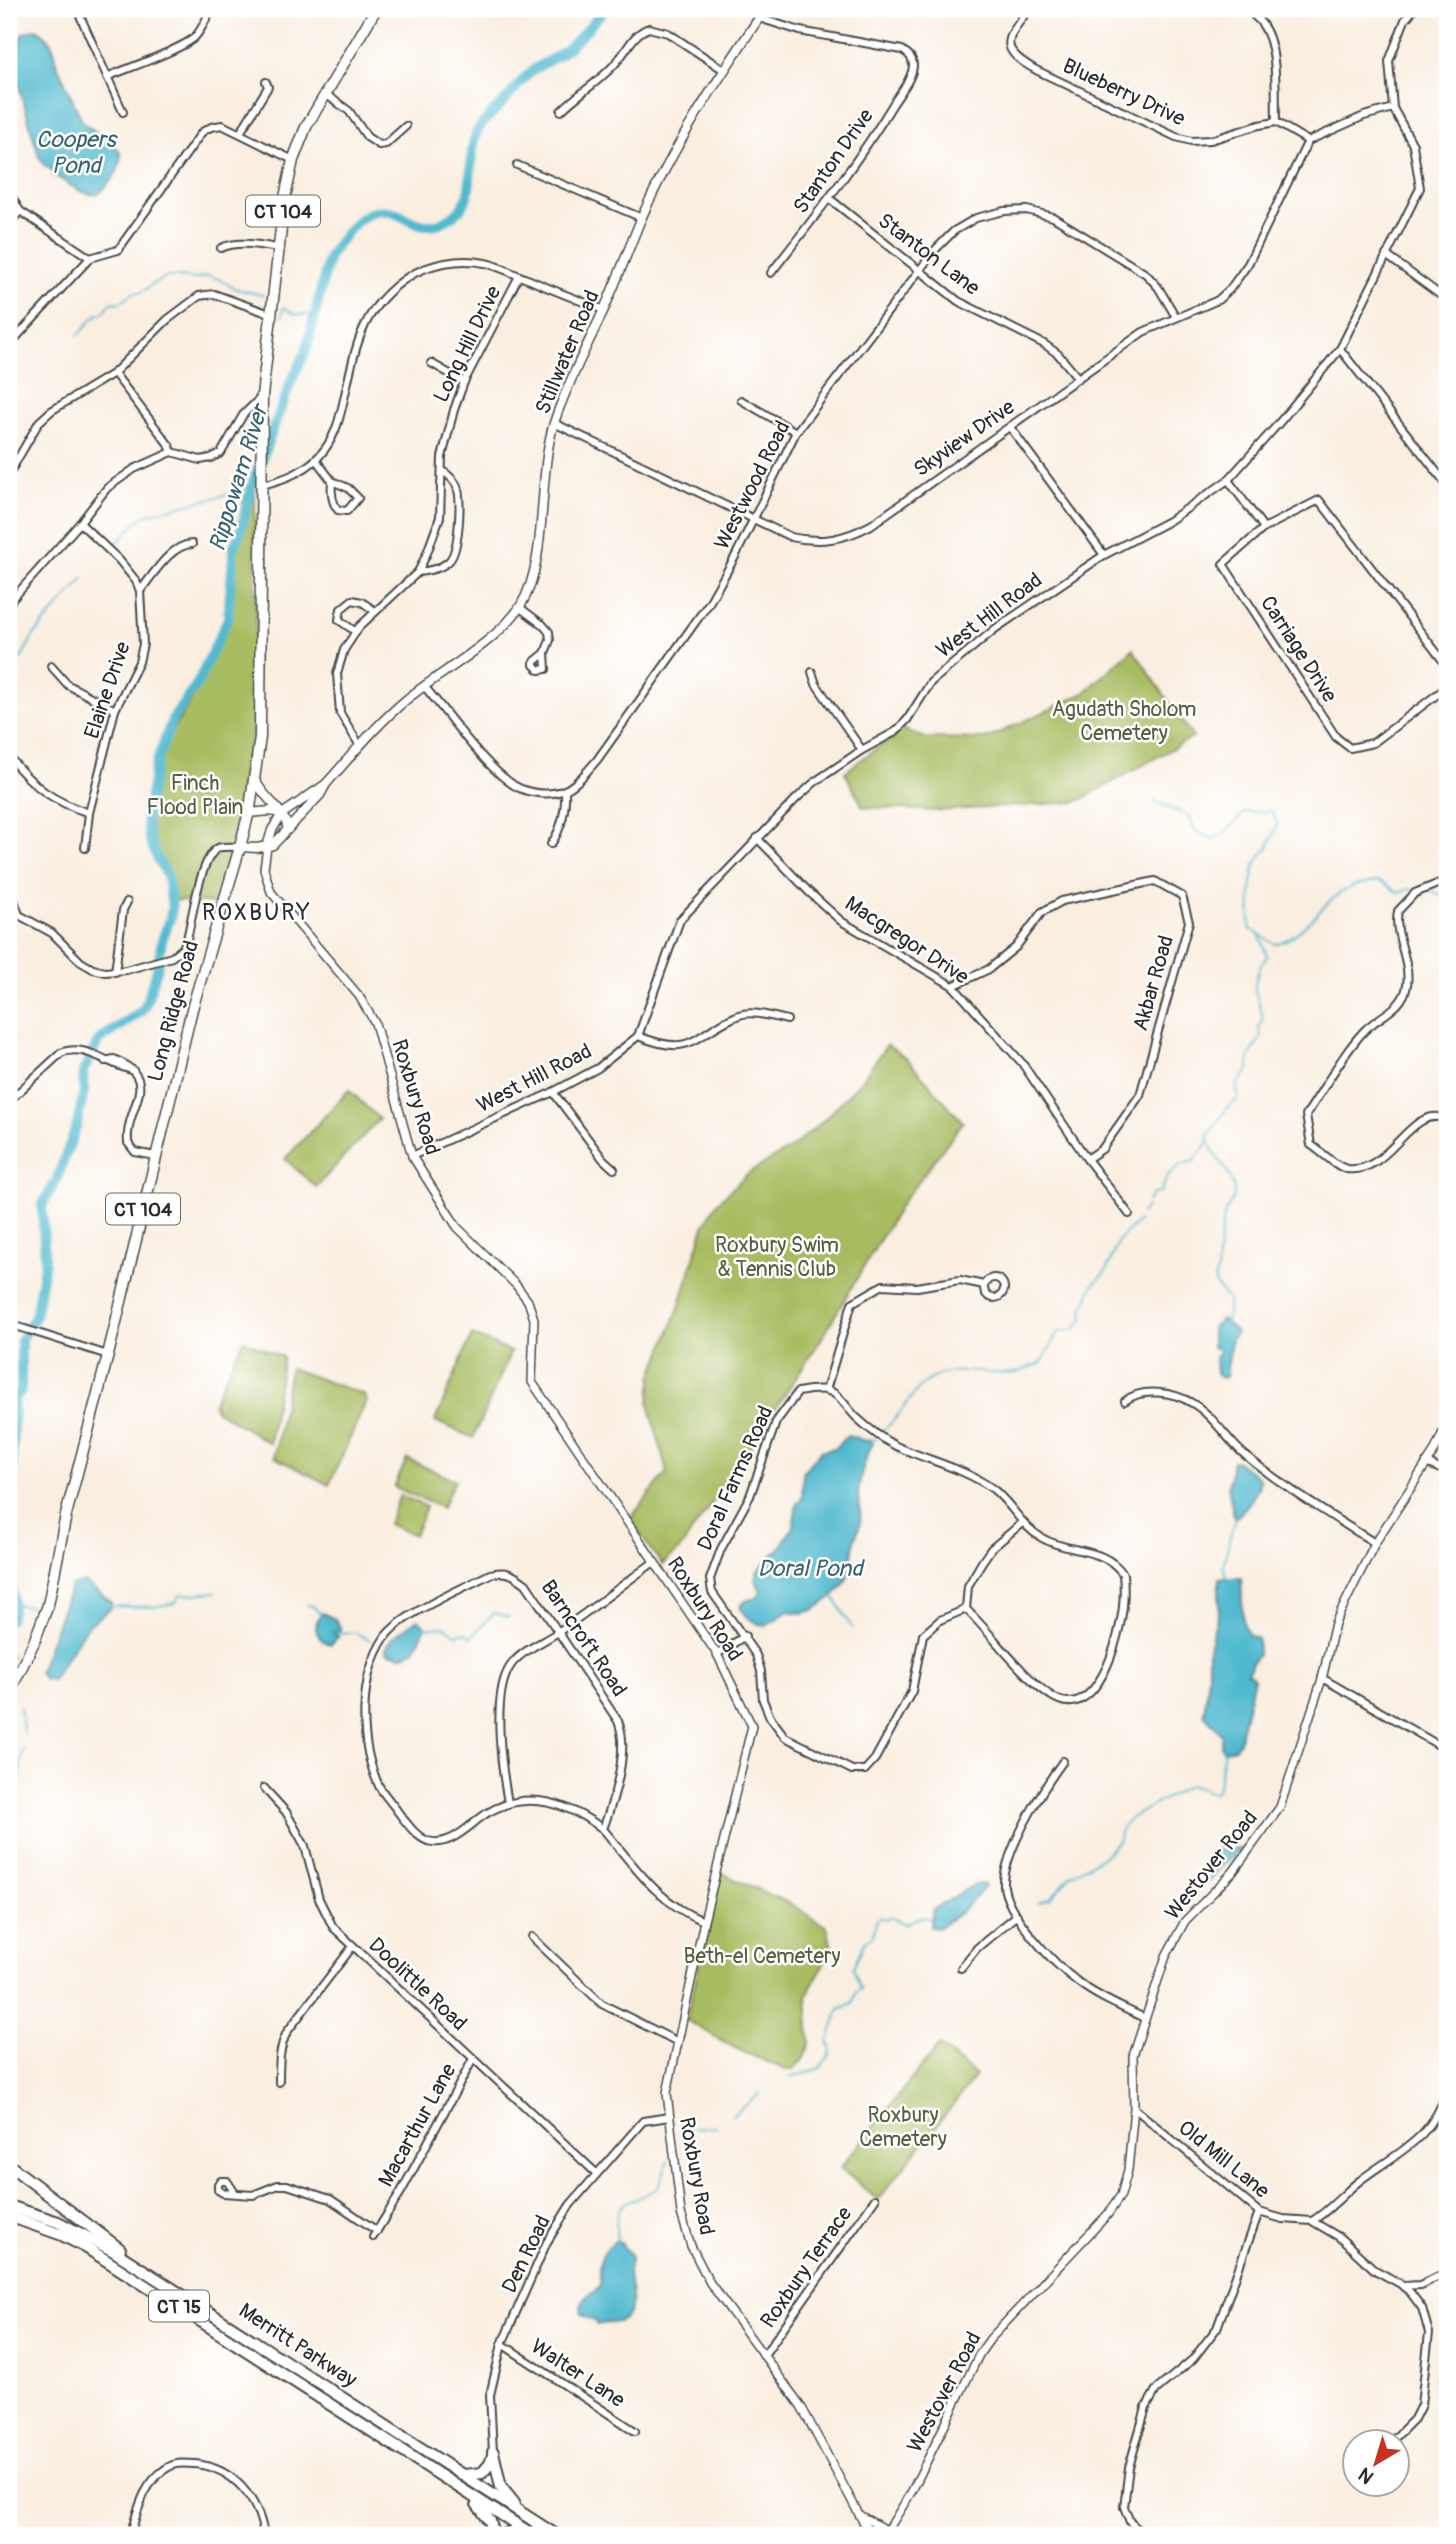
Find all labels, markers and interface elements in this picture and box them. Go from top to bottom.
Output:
street label: Blueberry Drive [1058,52,1190,133]
street label: Stanton Drive [787,103,880,219]
water label: Coopers Pond [36,125,119,180]
road number: CT 104 [246,196,320,226]
street label: Stanton Lane [872,207,986,302]
street label: Long Hill Drive [428,281,508,407]
street label: Stillwater Road [529,286,606,418]
street label: Skyview Drive [909,393,1021,483]
water label: Rippowam River [203,399,275,555]
street label: Westwood Road [708,416,797,554]
street label: West Hill Road [931,567,1048,664]
street label: Carriage Drive [1254,591,1343,708]
street label: Elaine Drive [78,637,137,742]
park label: Agudath Sholom Cemetery [1052,696,1196,747]
park label: Finch Flood Plain [147,770,243,821]
street label: Macgregor Drive [840,890,974,991]
district label: ROXBURY [202,898,312,927]
street label: Akbar Road [1127,932,1180,1034]
street label: Long Ridge Road [142,938,205,1085]
street label: Roxbury Road [385,1036,446,1158]
street label: West Hill Road [472,1038,596,1119]
road number: CT 104 [106,1194,180,1224]
park label: Roxbury Swim & Tennis Club [715,1232,839,1283]
street label: Doral Farms Road [691,1402,779,1555]
street label: Roxbury Road [661,1552,748,1667]
water label: Doral Pond [757,1554,865,1583]
street label: Barncroft Road [535,1575,633,1702]
street label: Westover Road [1159,1805,1264,1925]
street label: Doolittle Road [363,1932,473,2037]
park label: Beth-el Cemetery [684,1943,840,1970]
street label: Macarthur Lane [372,2058,463,2192]
park label: Roxbury Cemetery [859,2102,947,2153]
street label: Old Mill Lane [1173,2114,1275,2205]
street label: Roxbury Road [673,2115,720,2237]
street label: Roxbury Terrace [755,2201,859,2333]
street label: Den Road [496,2211,557,2297]
road number: CT 15 [149,2290,209,2322]
street label: Merritt Parkway [234,2297,362,2394]
street label: Westover Road [901,2327,988,2457]
street label: Walter Lane [526,2333,630,2414]
north arrow [1340,2428,1410,2498]
text: N [1354,2462,1379,2489]

